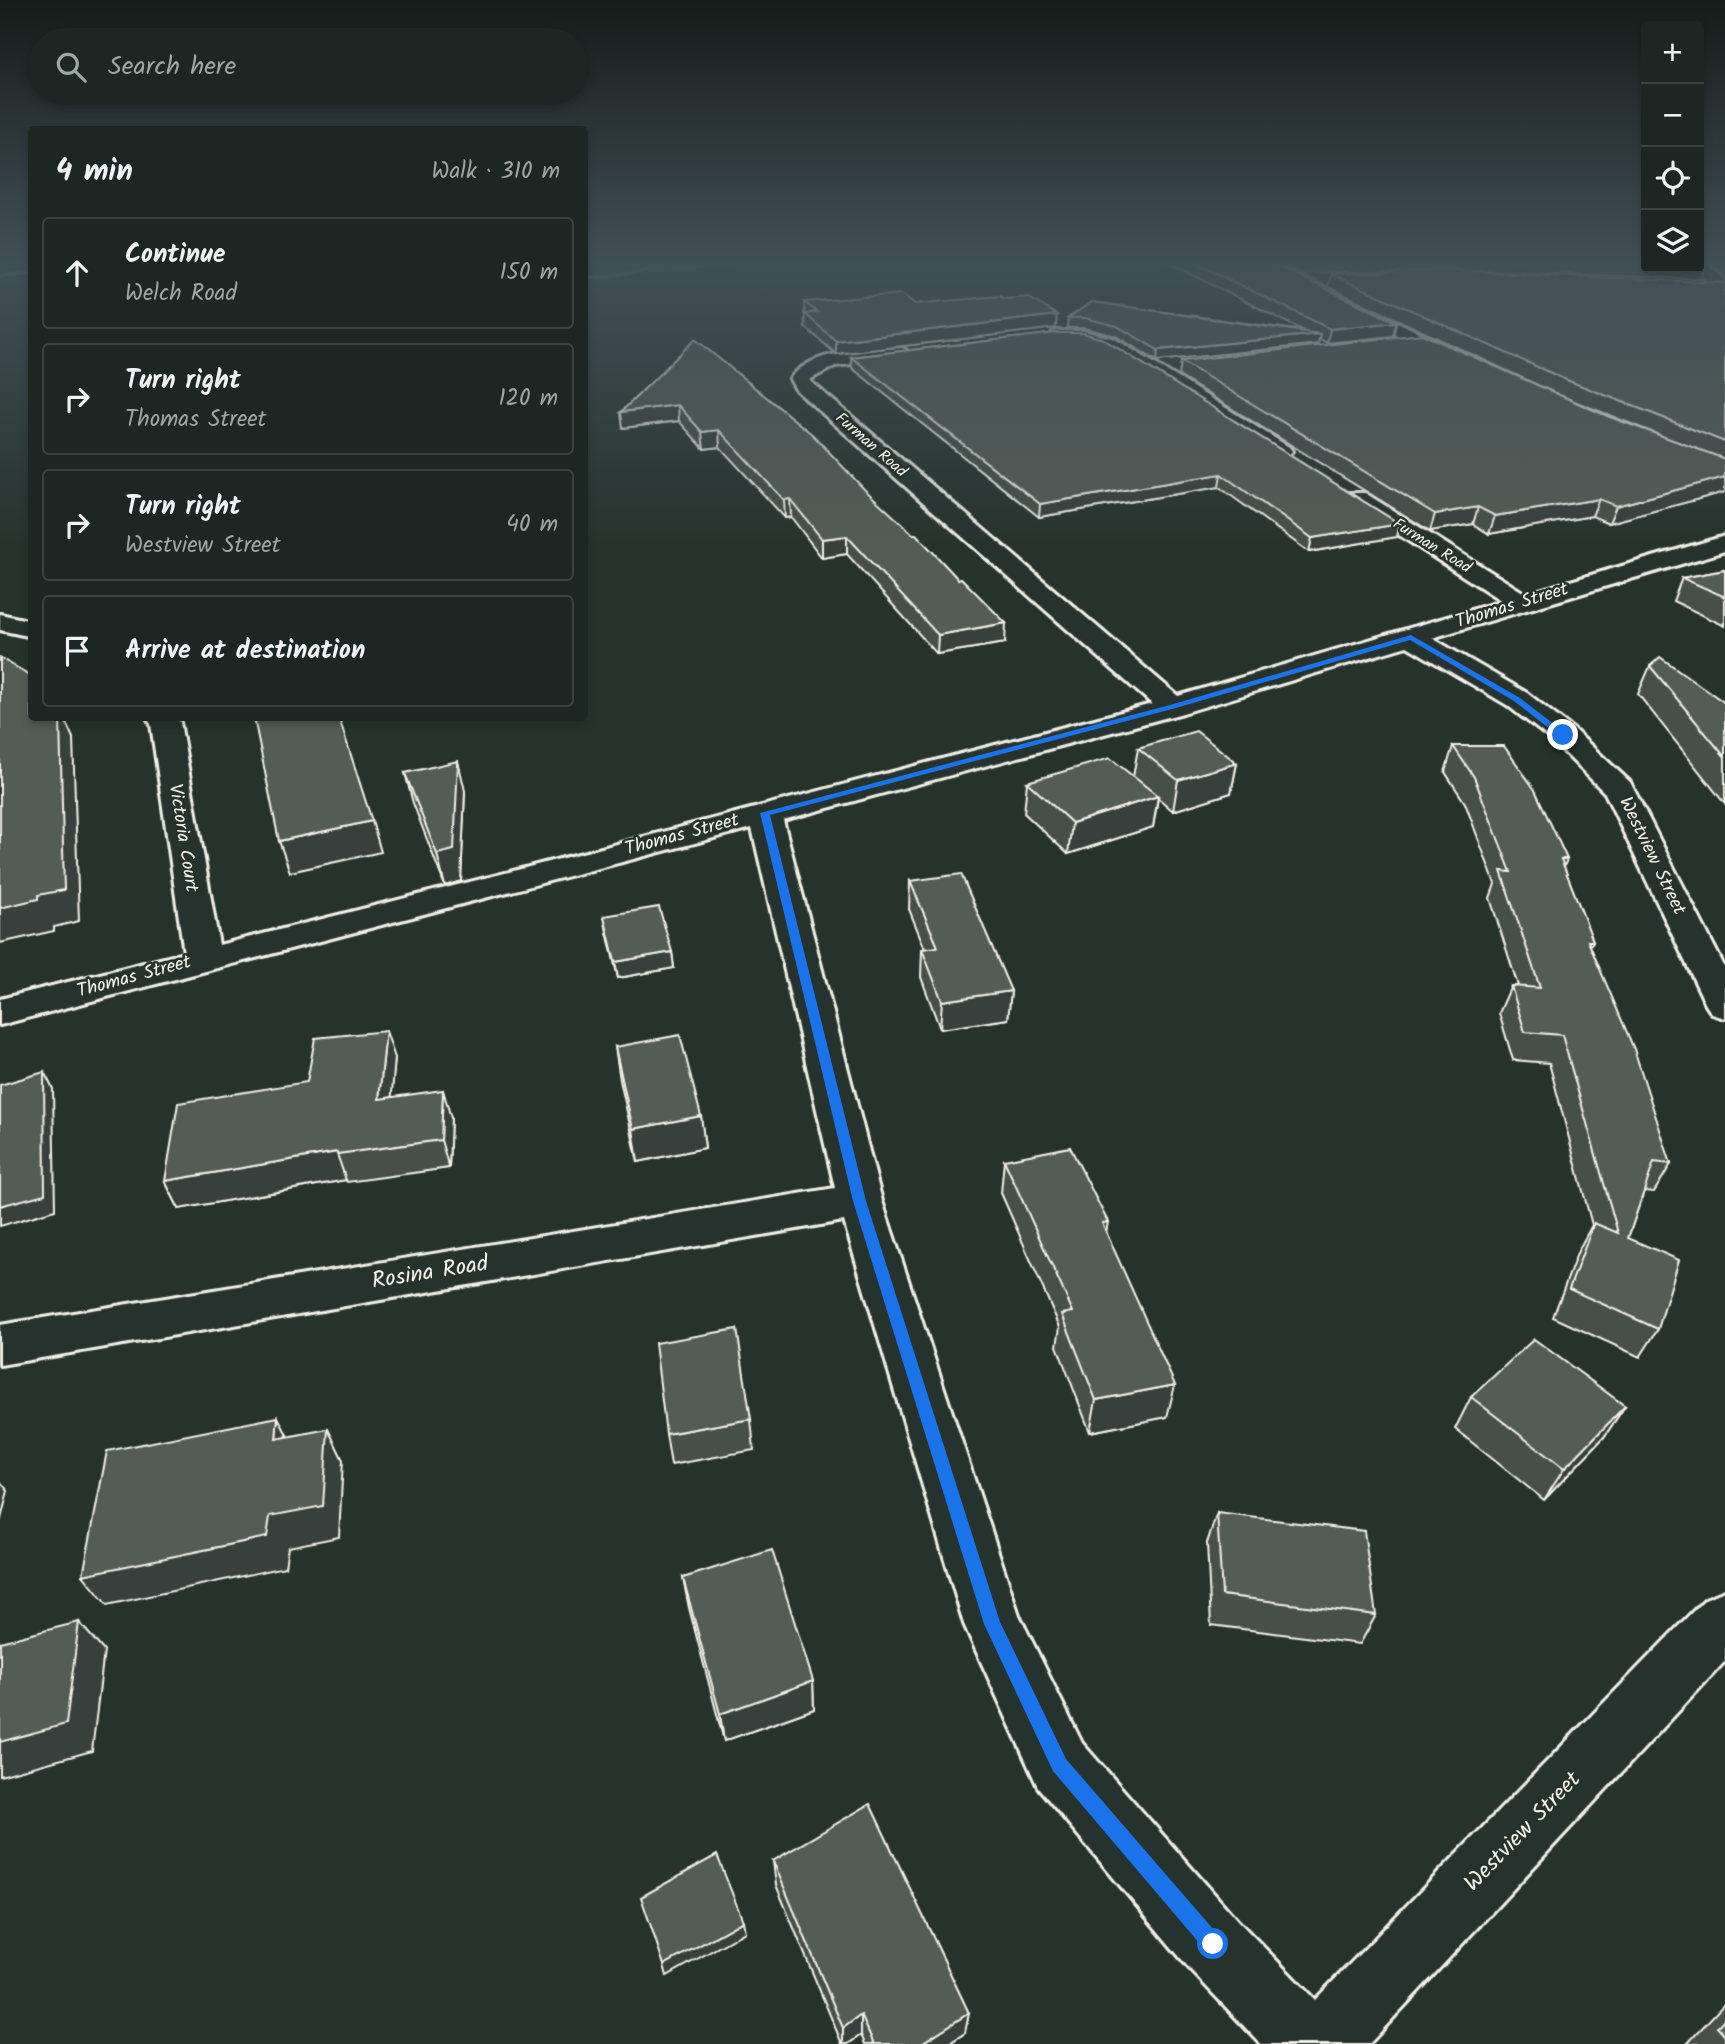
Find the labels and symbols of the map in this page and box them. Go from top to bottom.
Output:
street label: Furman Road [829,406,913,484]
street label: Furman Road [1388,512,1477,581]
street label: Thomas Street [1452,574,1573,637]
route end [1547,719,1578,750]
street label: Victoria Court [160,782,206,895]
street label: Westview Street [1610,792,1694,921]
street label: Thomas Street [622,805,743,865]
street label: Thomas Street [74,947,195,1007]
street label: Rosina Road [369,1246,491,1300]
street label: Westview Street [1456,1763,1591,1900]
route start [1197,1928,1228,1959]

